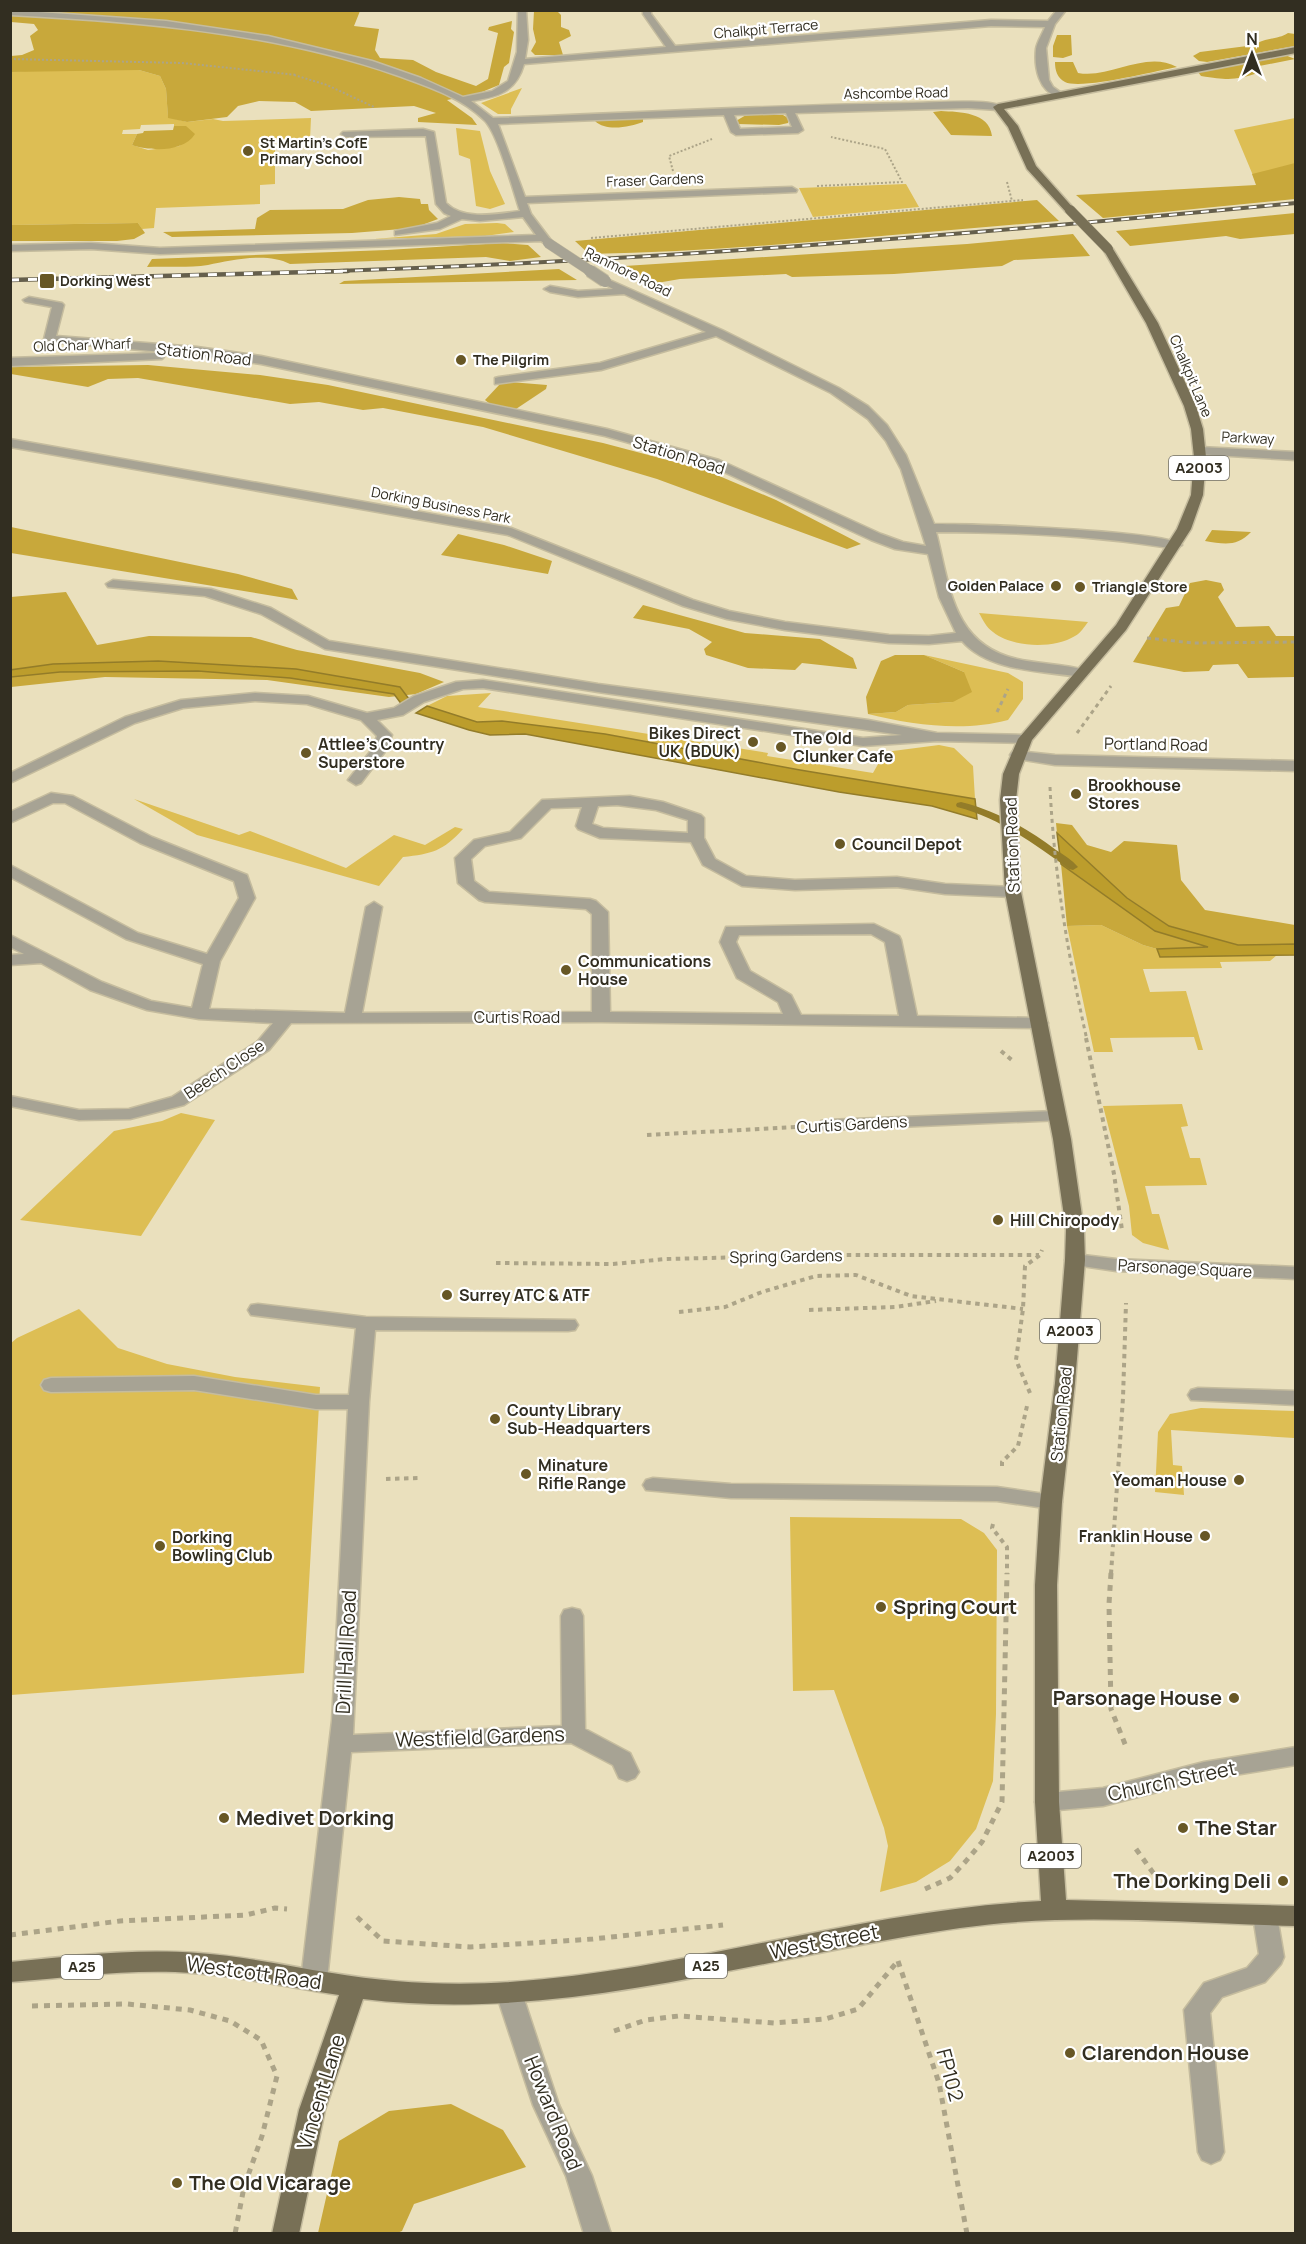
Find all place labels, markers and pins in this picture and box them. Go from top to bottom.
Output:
place label: St Martin's CofE Primary School [260,133,368,168]
marker: St Martin's CofE Primary School [241,144,255,158]
place label: Dorking West [60,271,151,290]
marker: Dorking West [38,272,56,290]
place label: The Pilgrim [473,350,549,369]
marker: The Pilgrim [454,353,468,367]
place label: Golden Palace [948,576,1044,595]
place label: Triangle Store [1092,577,1187,596]
marker: Golden Palace [1049,579,1063,593]
marker: Triangle Store [1073,580,1087,594]
place label: Bikes Direct UK (BDUK) [649,722,741,762]
place label: The Old Clunker Cafe [793,727,894,767]
place label: Attlee's Country Superstore [318,733,444,773]
marker: Bikes Direct UK (BDUK) [746,735,760,749]
marker: The Old Clunker Cafe [774,740,788,754]
marker: Attlee's Country Superstore [299,746,313,760]
place label: Brookhouse Stores [1088,774,1181,814]
marker: Brookhouse Stores [1069,787,1083,801]
place label: Council Depot [852,833,962,855]
marker: Council Depot [833,837,847,851]
place label: Communications House [578,950,712,990]
marker: Communications House [559,963,573,977]
place label: Hill Chiropody [1010,1209,1119,1231]
marker: Hill Chiropody [991,1213,1005,1227]
place label: Surrey ATC & ATF [459,1284,591,1306]
marker: Surrey ATC & ATF [440,1288,454,1302]
place label: County Library Sub-Headquarters [507,1399,651,1439]
marker: County Library Sub-Headquarters [488,1412,502,1426]
place label: Minature Rifle Range [538,1454,627,1494]
marker: Minature Rifle Range [519,1467,533,1481]
place label: Yeoman House [1112,1469,1227,1491]
marker: Yeoman House [1232,1473,1246,1487]
place label: Franklin House [1079,1525,1193,1547]
place label: Dorking Bowling Club [172,1526,273,1566]
marker: Franklin House [1198,1529,1212,1543]
marker: Dorking Bowling Club [153,1539,167,1553]
place label: Spring Court [893,1593,1017,1620]
marker: Spring Court [874,1600,888,1614]
place label: Parsonage House [1053,1684,1222,1711]
marker: Parsonage House [1227,1691,1241,1705]
place label: Medivet Dorking [236,1804,394,1831]
marker: Medivet Dorking [217,1811,231,1825]
place label: The Star [1195,1814,1277,1841]
marker: The Star [1176,1821,1190,1835]
place label: The Dorking Deli [1114,1867,1271,1894]
marker: The Dorking Deli [1276,1874,1290,1888]
place label: Clarendon House [1082,2039,1249,2066]
marker: Clarendon House [1063,2046,1077,2060]
place label: The Old Vicarage [189,2169,351,2196]
marker: The Old Vicarage [170,2176,184,2190]

